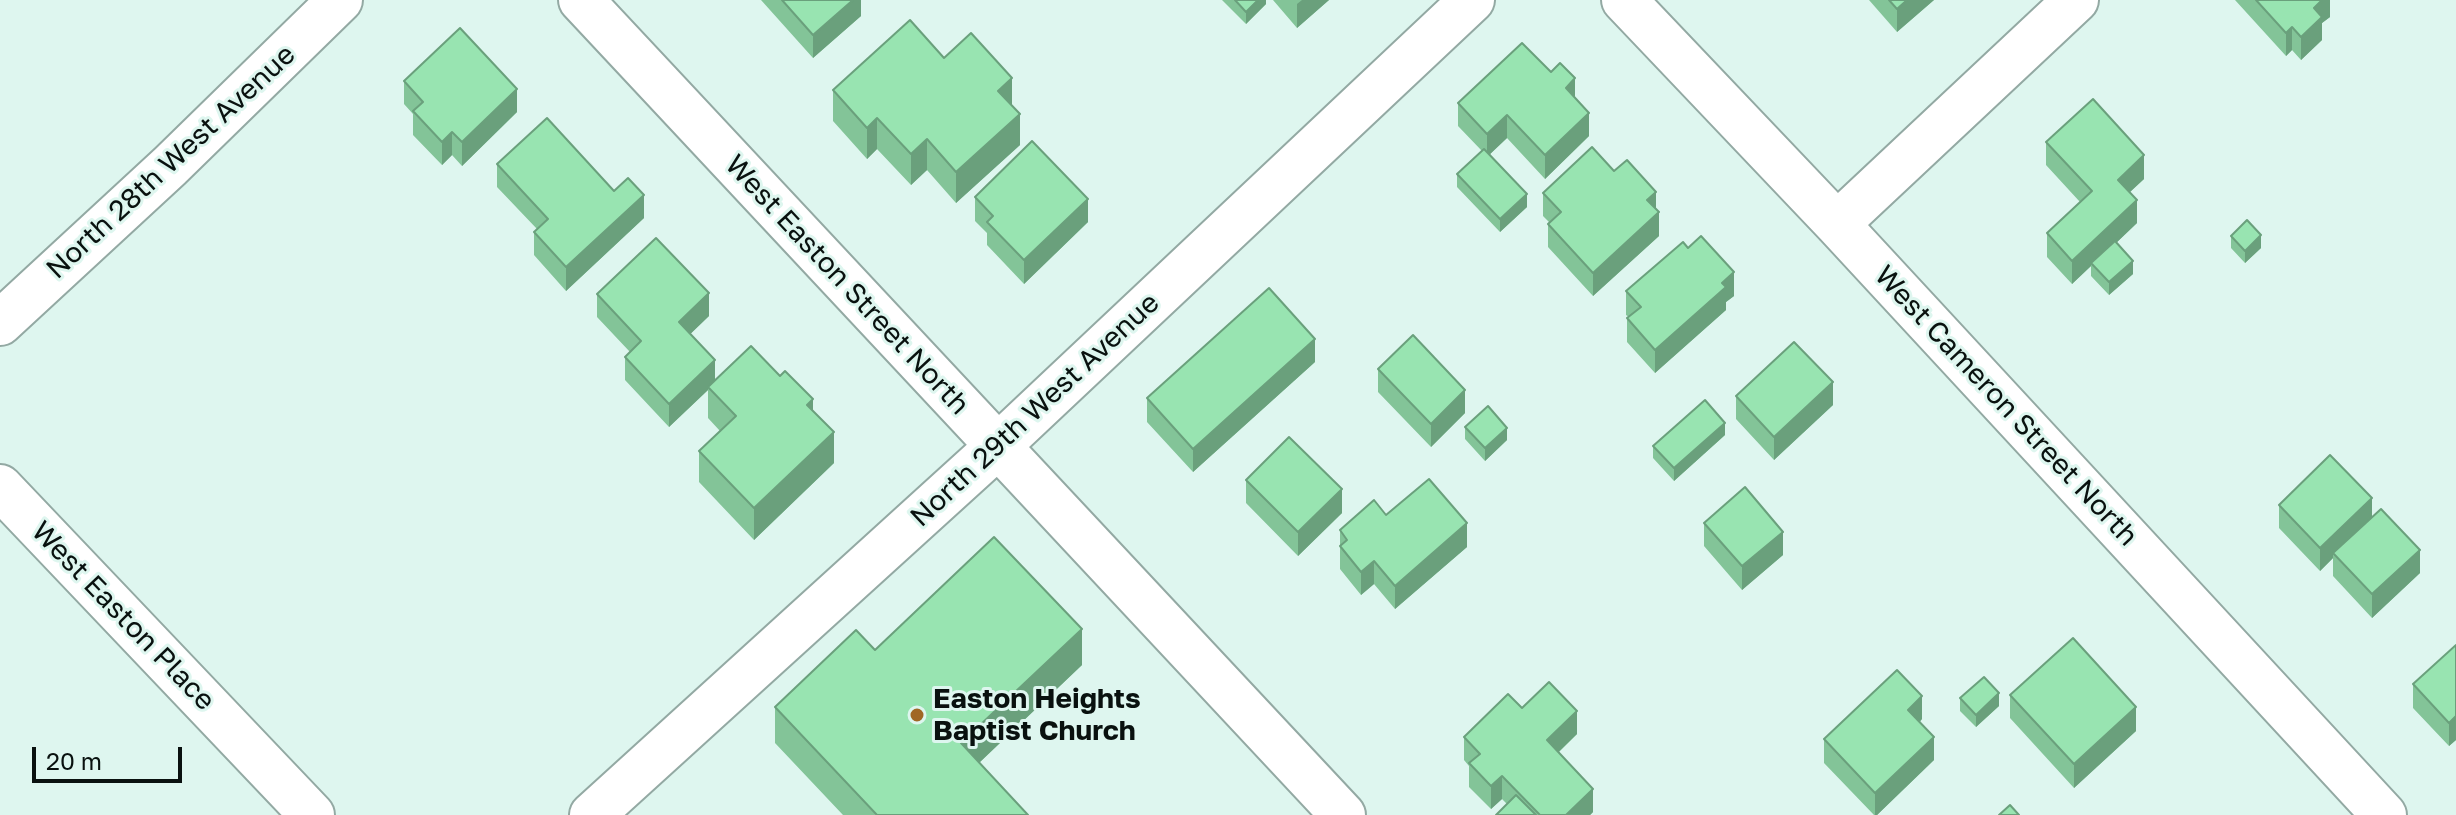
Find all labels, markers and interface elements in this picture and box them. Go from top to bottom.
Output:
street label: North 28th West Avenue [40,38,302,286]
street label: West Easton Street North [718,148,976,422]
street label: West Cameron Street North [1867,259,2145,553]
street label: North 29th West Avenue [904,286,1166,534]
street label: West Easton Place [24,515,222,717]
place label: Easton Heights Baptist Church [933,682,1141,748]
marker: Easton Heights Baptist Church [908,706,926,724]
scale bar [36,731,186,781]
text: 20 m [46,746,102,775]

